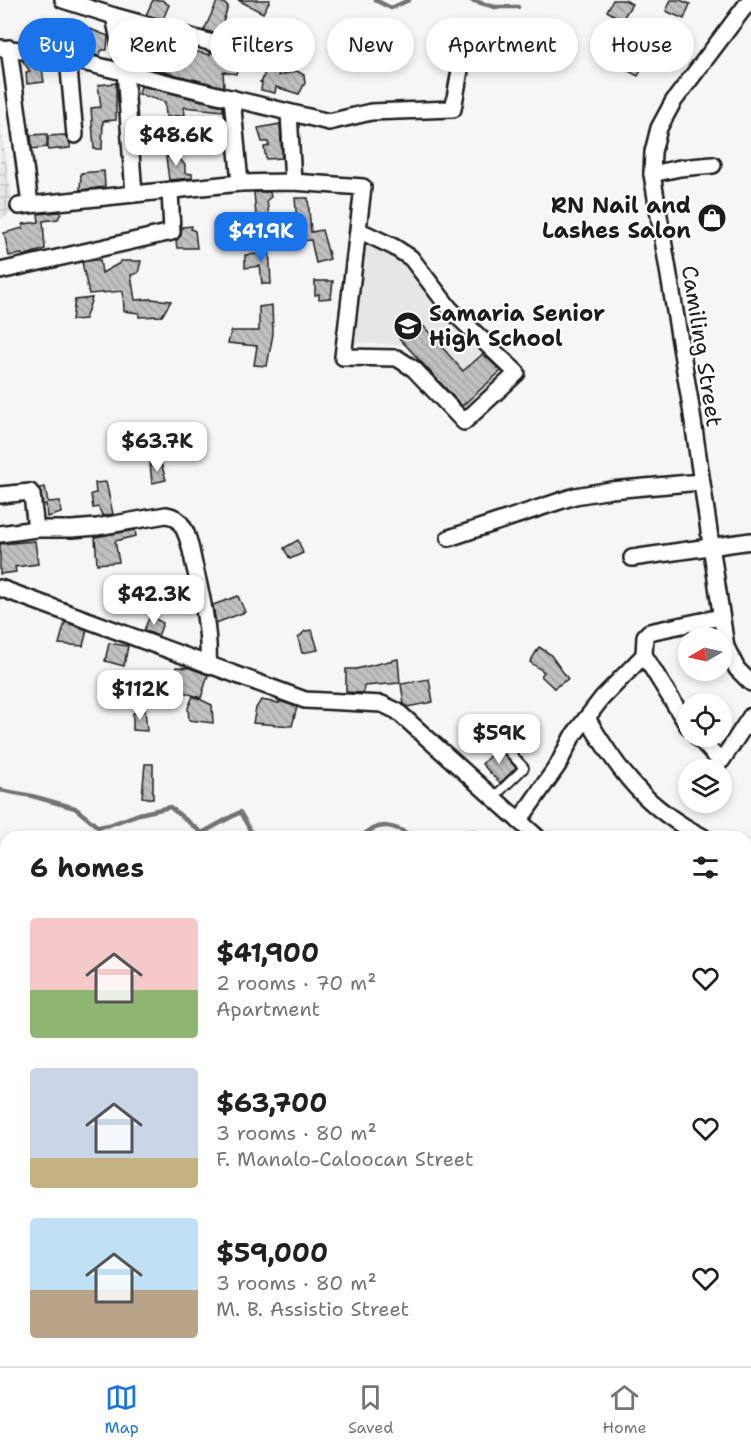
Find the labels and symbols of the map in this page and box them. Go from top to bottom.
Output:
pin: $48.6K [127,116,225,167]
place label: RN Nail and Lashes Salon [542,191,691,245]
shop icon: RN Nail and Lashes Salon [696,202,728,234]
pin: $41.9K [212,212,310,263]
street label: Camiling Street [675,263,729,429]
place label: Samaria Senior High School [429,299,605,353]
school or university icon: Samaria Senior High School [392,310,424,342]
pin: $63.7K [108,422,206,473]
pin: $42.3K [105,575,203,626]
north arrow [678,627,732,681]
pin: $112K [98,670,182,721]
pin: $59K [463,714,535,765]

